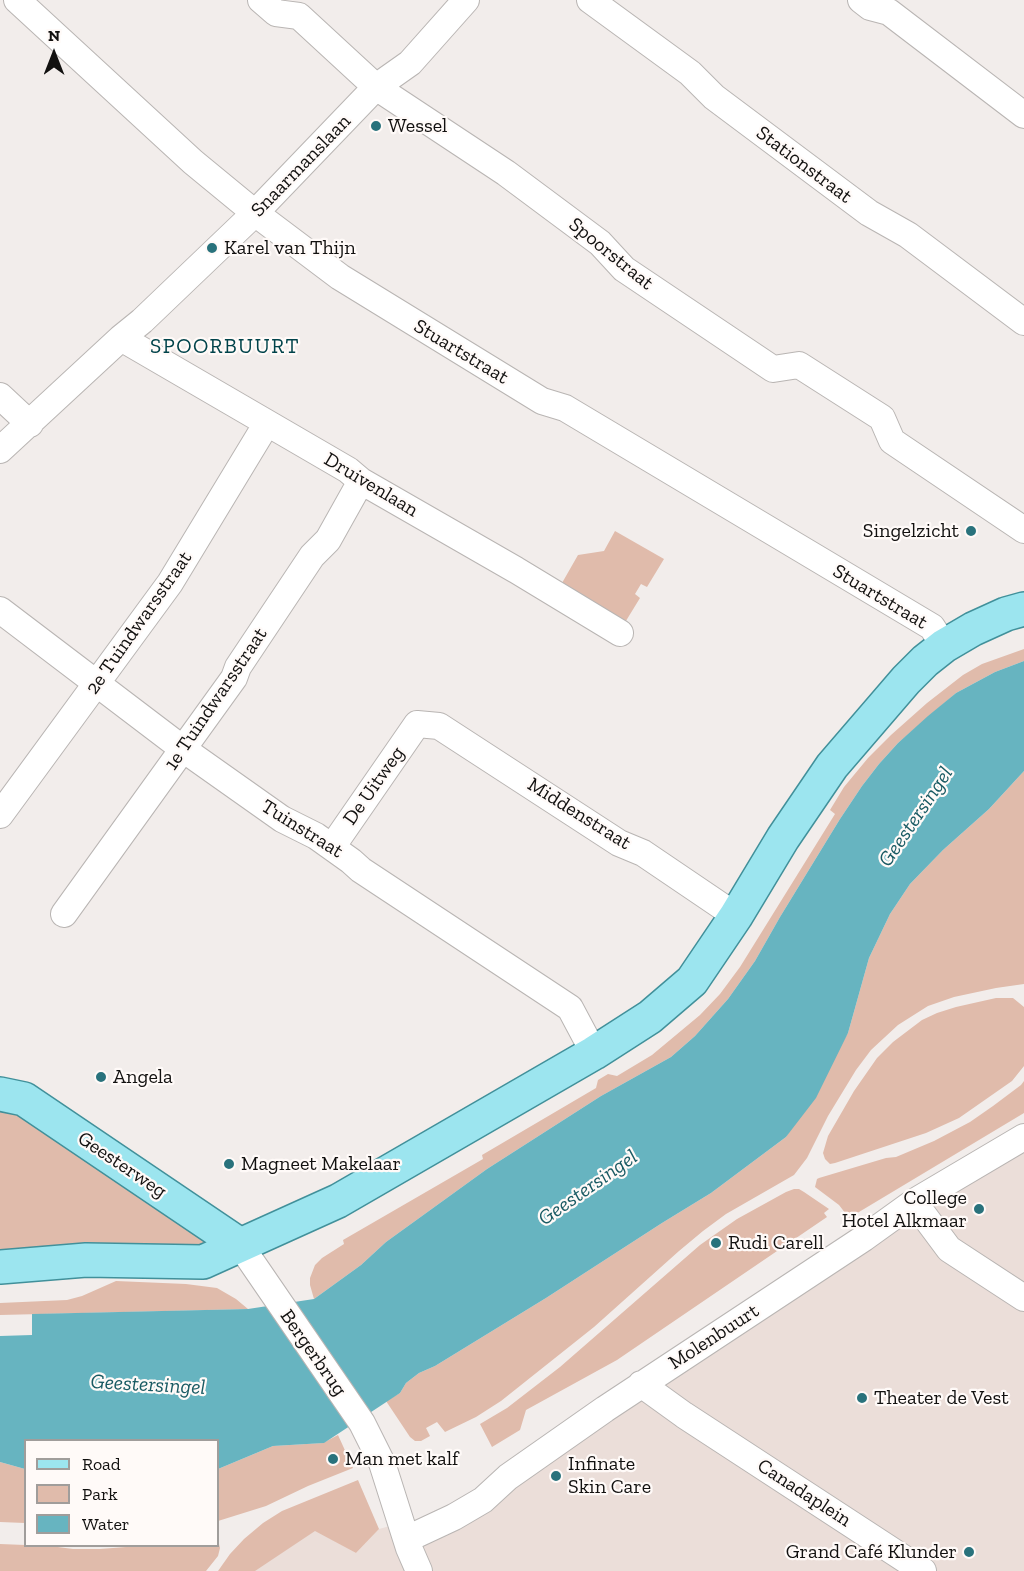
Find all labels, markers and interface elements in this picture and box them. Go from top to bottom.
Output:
north arrow [24,24,84,84]
text: N [48,26,60,45]
street label: Snaarmanslaan [246,110,356,222]
place label: Wessel [388,114,447,138]
marker: Wessel [369,119,383,133]
street label: Stationstraat [751,121,857,209]
street label: Spoorstraat [564,213,658,295]
place label: Karel van Thijn [224,236,356,260]
marker: Karel van Thijn [205,241,219,255]
street label: Stuartstraat [409,314,513,390]
district label: SPOORBUURT [150,334,300,360]
street label: Druivenlaan [319,447,423,523]
place label: Singelzicht [863,519,959,543]
marker: Singelzicht [964,524,978,538]
street label: 2e Tuindwarsstraat [81,547,197,699]
street label: Stuartstraat [828,559,932,635]
street label: 1e Tuindwarsstraat [159,623,273,775]
street label: De Uitweg [338,742,410,830]
water label: Geestersingel [873,762,959,872]
street label: Middenstraat [523,773,635,855]
street label: Tuinstraat [257,794,347,864]
place label: Angela [113,1065,173,1089]
marker: Angela [94,1070,108,1084]
street label: Geesterweg [73,1127,171,1203]
water label: Geestersingel [534,1145,642,1231]
place label: Magneet Makelaar [241,1152,401,1176]
marker: Magneet Makelaar [222,1157,236,1171]
place label: College Hotel Alkmaar [842,1186,967,1233]
marker: College Hotel Alkmaar [972,1202,986,1216]
place label: Rudi Carell [728,1231,824,1255]
marker: Rudi Carell [709,1236,723,1250]
street label: Molenbuurt [664,1299,764,1375]
street label: Bergerbrug [275,1305,351,1401]
water label: Geestersingel [90,1369,206,1401]
place label: Theater de Vest [874,1386,1009,1410]
marker: Theater de Vest [855,1391,869,1405]
legend [24,1439,219,1547]
place label: Man met kalf [345,1447,458,1471]
marker: Man met kalf [326,1452,340,1466]
place label: Infinate Skin Care [568,1452,651,1499]
text: Road [82,1453,121,1475]
street label: Canadaplein [753,1454,855,1532]
marker: Infinate Skin Care [549,1469,563,1483]
text: Park [82,1483,118,1505]
text: Water [82,1513,129,1535]
place label: Grand Café Klunder [786,1540,957,1564]
marker: Grand Café Klunder [962,1545,976,1559]

